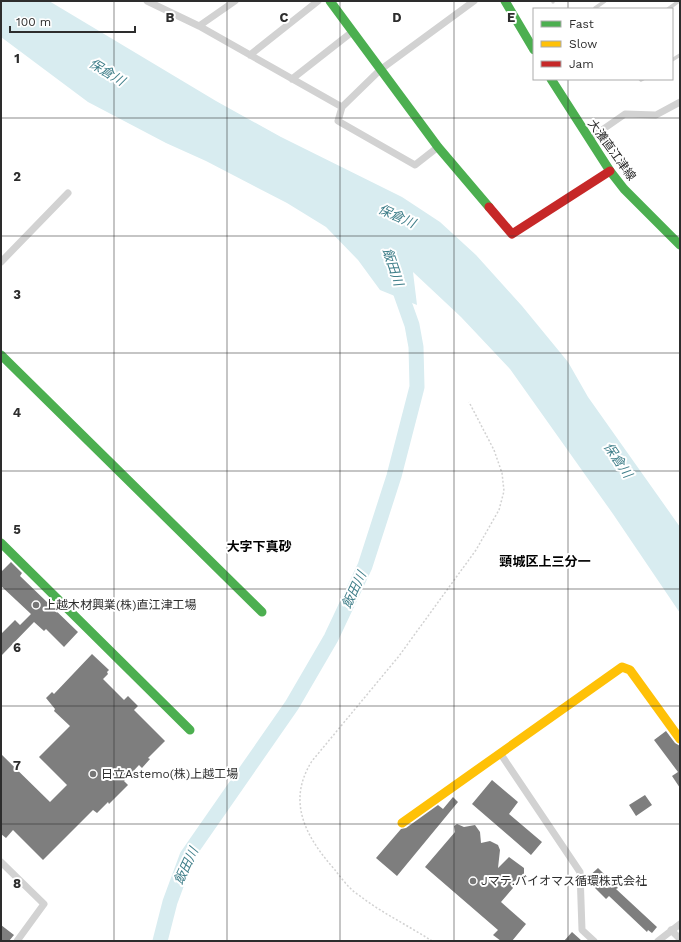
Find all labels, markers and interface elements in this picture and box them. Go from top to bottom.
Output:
scale bar [10,8,135,34]
legend [533,8,673,80]
text: B [166,10,175,25]
text: C [280,10,289,25]
text: D [392,10,402,25]
text: E [507,10,515,25]
text: 100 m [16,15,51,29]
text: Fast [569,17,594,31]
text: Slow [569,37,597,51]
text: 1 [14,51,20,66]
water label: 保倉川 [86,56,129,89]
text: Jam [569,57,594,71]
street label: 大瀁直江津線 [585,117,639,183]
text: 2 [13,169,21,184]
water label: 保倉川 [376,201,420,232]
water label: 飯田川 [380,246,407,290]
text: 3 [13,287,21,302]
text: 4 [13,405,22,420]
water label: 保倉川 [601,440,636,482]
text: 5 [13,522,21,537]
district label: 大字下真砂 [226,539,292,554]
district label: 頸城区上三分一 [499,554,591,569]
water label: 飯田川 [339,567,370,611]
place label: 上越木材興業(株)直江津工場 [44,598,196,612]
marker: 上越木材興業(株)直江津工場 [31,600,41,610]
text: 6 [13,640,21,655]
text: 7 [13,758,21,773]
place label: 日立Astemo(株)上越工場 [101,767,238,781]
marker: 日立Astemo(株)上越工場 [88,769,98,779]
water label: 飯田川 [171,843,202,887]
place label: Jマテ.バイオマス循環株式会社 [481,874,647,888]
text: 8 [13,876,21,891]
marker: Jマテ.バイオマス循環株式会社 [468,876,478,886]

